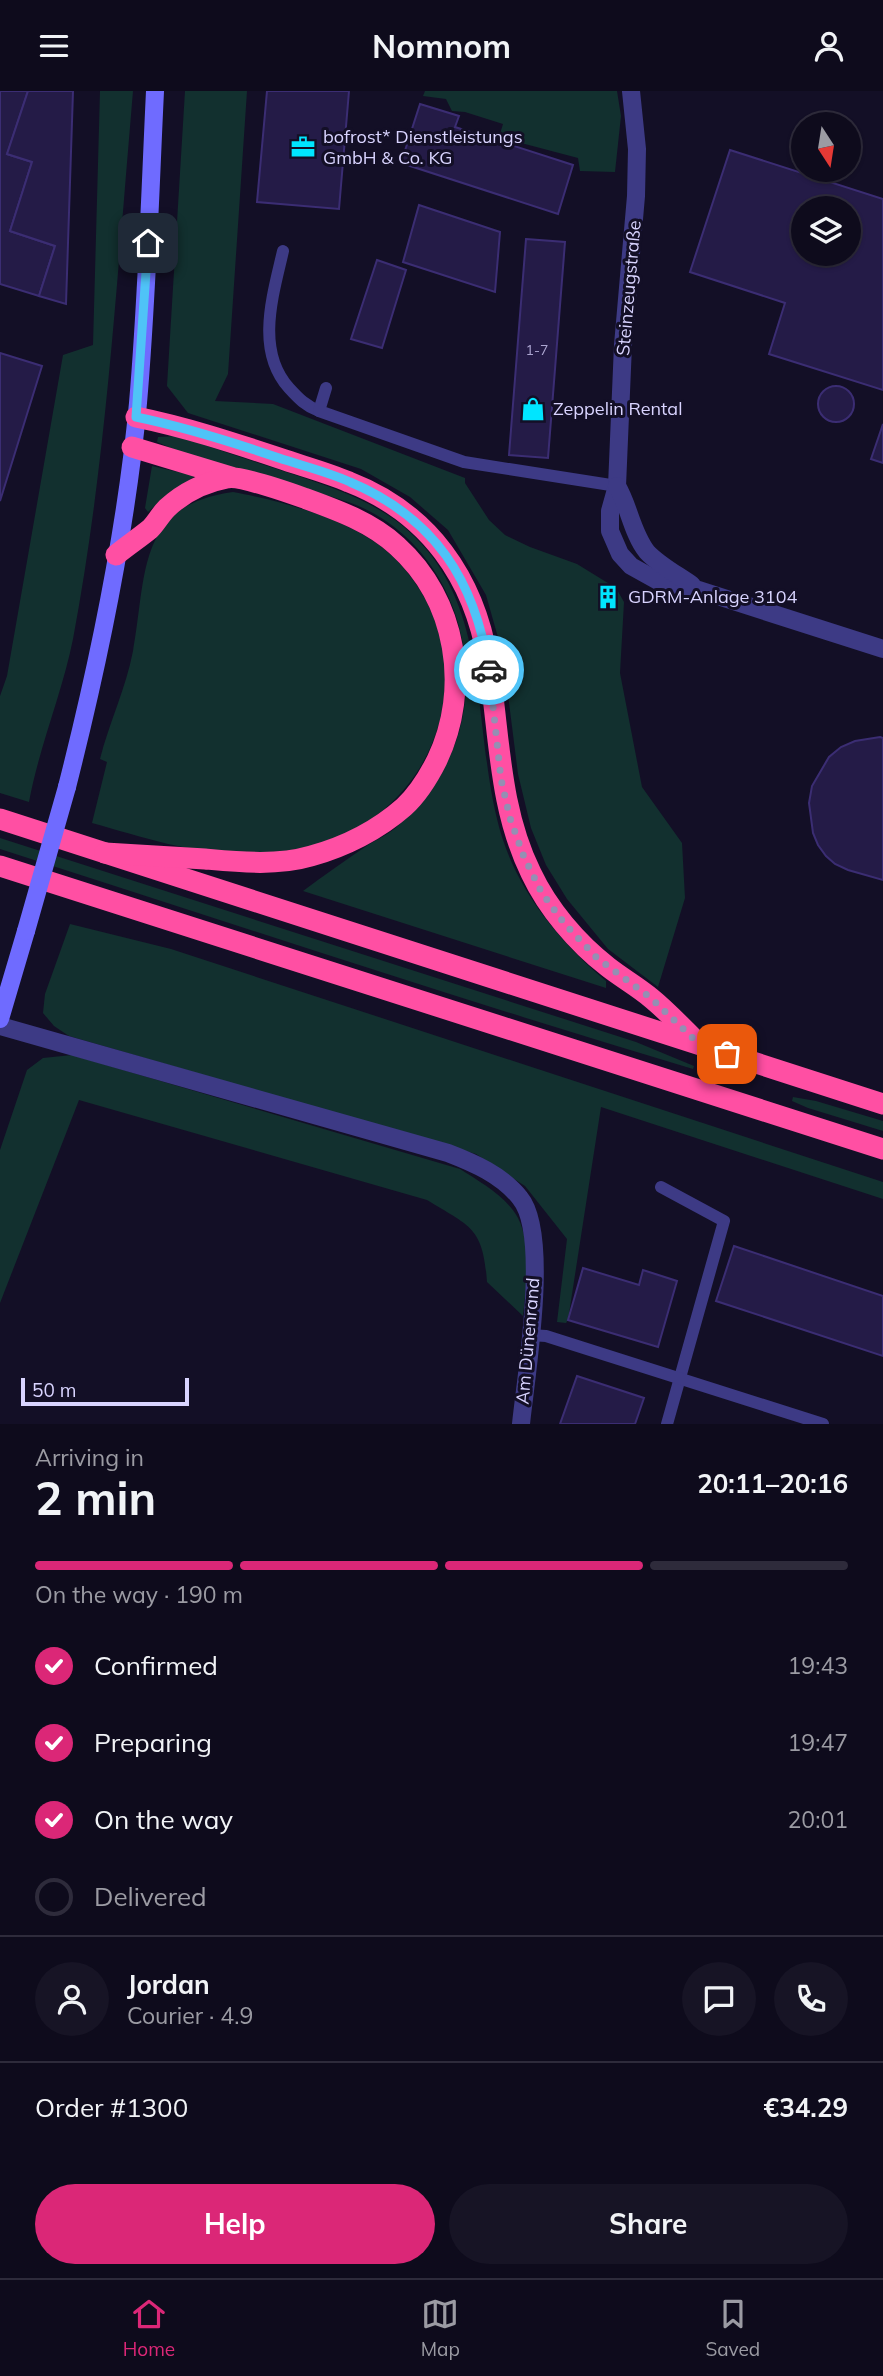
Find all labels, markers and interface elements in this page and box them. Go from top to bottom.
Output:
text: Nomnom [372,26,511,66]
icon: menu [35,27,73,65]
icon: person [810,27,848,65]
north arrow [791,112,861,182]
map controls [791,112,861,266]
place label: bofrost* Dienstleistungs GmbH & Co. KG [323,125,523,169]
office icon: bofrost* Dienstleistungs GmbH & Co. KG [289,133,317,161]
button: layers [791,196,861,266]
pin [118,213,178,273]
street label: Steinzeugstraße [611,219,646,357]
icon: home [129,224,167,262]
house number: 1-7 [526,341,548,359]
shop icon: Zeppelin Rental [519,395,547,423]
place label: Zeppelin Rental [553,397,682,420]
building icon: GDRM-Anlage 3104 [594,583,622,611]
place label: GDRM-Anlage 3104 [628,585,797,608]
courier [454,635,524,705]
icon: car [470,651,508,689]
pin [697,1024,757,1084]
icon: bag [708,1035,746,1073]
street label: Am Dünenrand [511,1277,544,1405]
scale bar [21,1375,189,1407]
text: 50 m [32,1378,76,1402]
text: Arriving in [35,1443,144,1472]
text: 20:11–20:16 [697,1467,848,1500]
text: 2 min [35,1469,156,1527]
text: On the way · 190 m [35,1580,243,1609]
icon: check [35,1647,73,1685]
text: Confirmed [94,1649,218,1682]
text: 19:43 [788,1651,848,1680]
icon: check [35,1724,73,1762]
text: Preparing [94,1726,212,1759]
text: 19:47 [788,1728,848,1757]
icon: check [35,1801,73,1839]
text: On the way [94,1803,233,1836]
text: 20:01 [788,1805,848,1834]
text: Delivered [94,1880,207,1913]
button: person [35,1962,109,2036]
button: chat [682,1962,756,2036]
button: phone [774,1962,848,2036]
text: Jordan [127,1968,210,2001]
text: Courier · 4.9 [127,2001,253,2030]
text: Order #1300 [35,2091,188,2124]
text: €34.29 [764,2091,848,2124]
button: Help [35,2184,435,2264]
button: Share [449,2184,848,2264]
tab: Home [123,2295,175,2361]
tab: Map [421,2295,460,2361]
tab: Saved [705,2295,760,2361]

